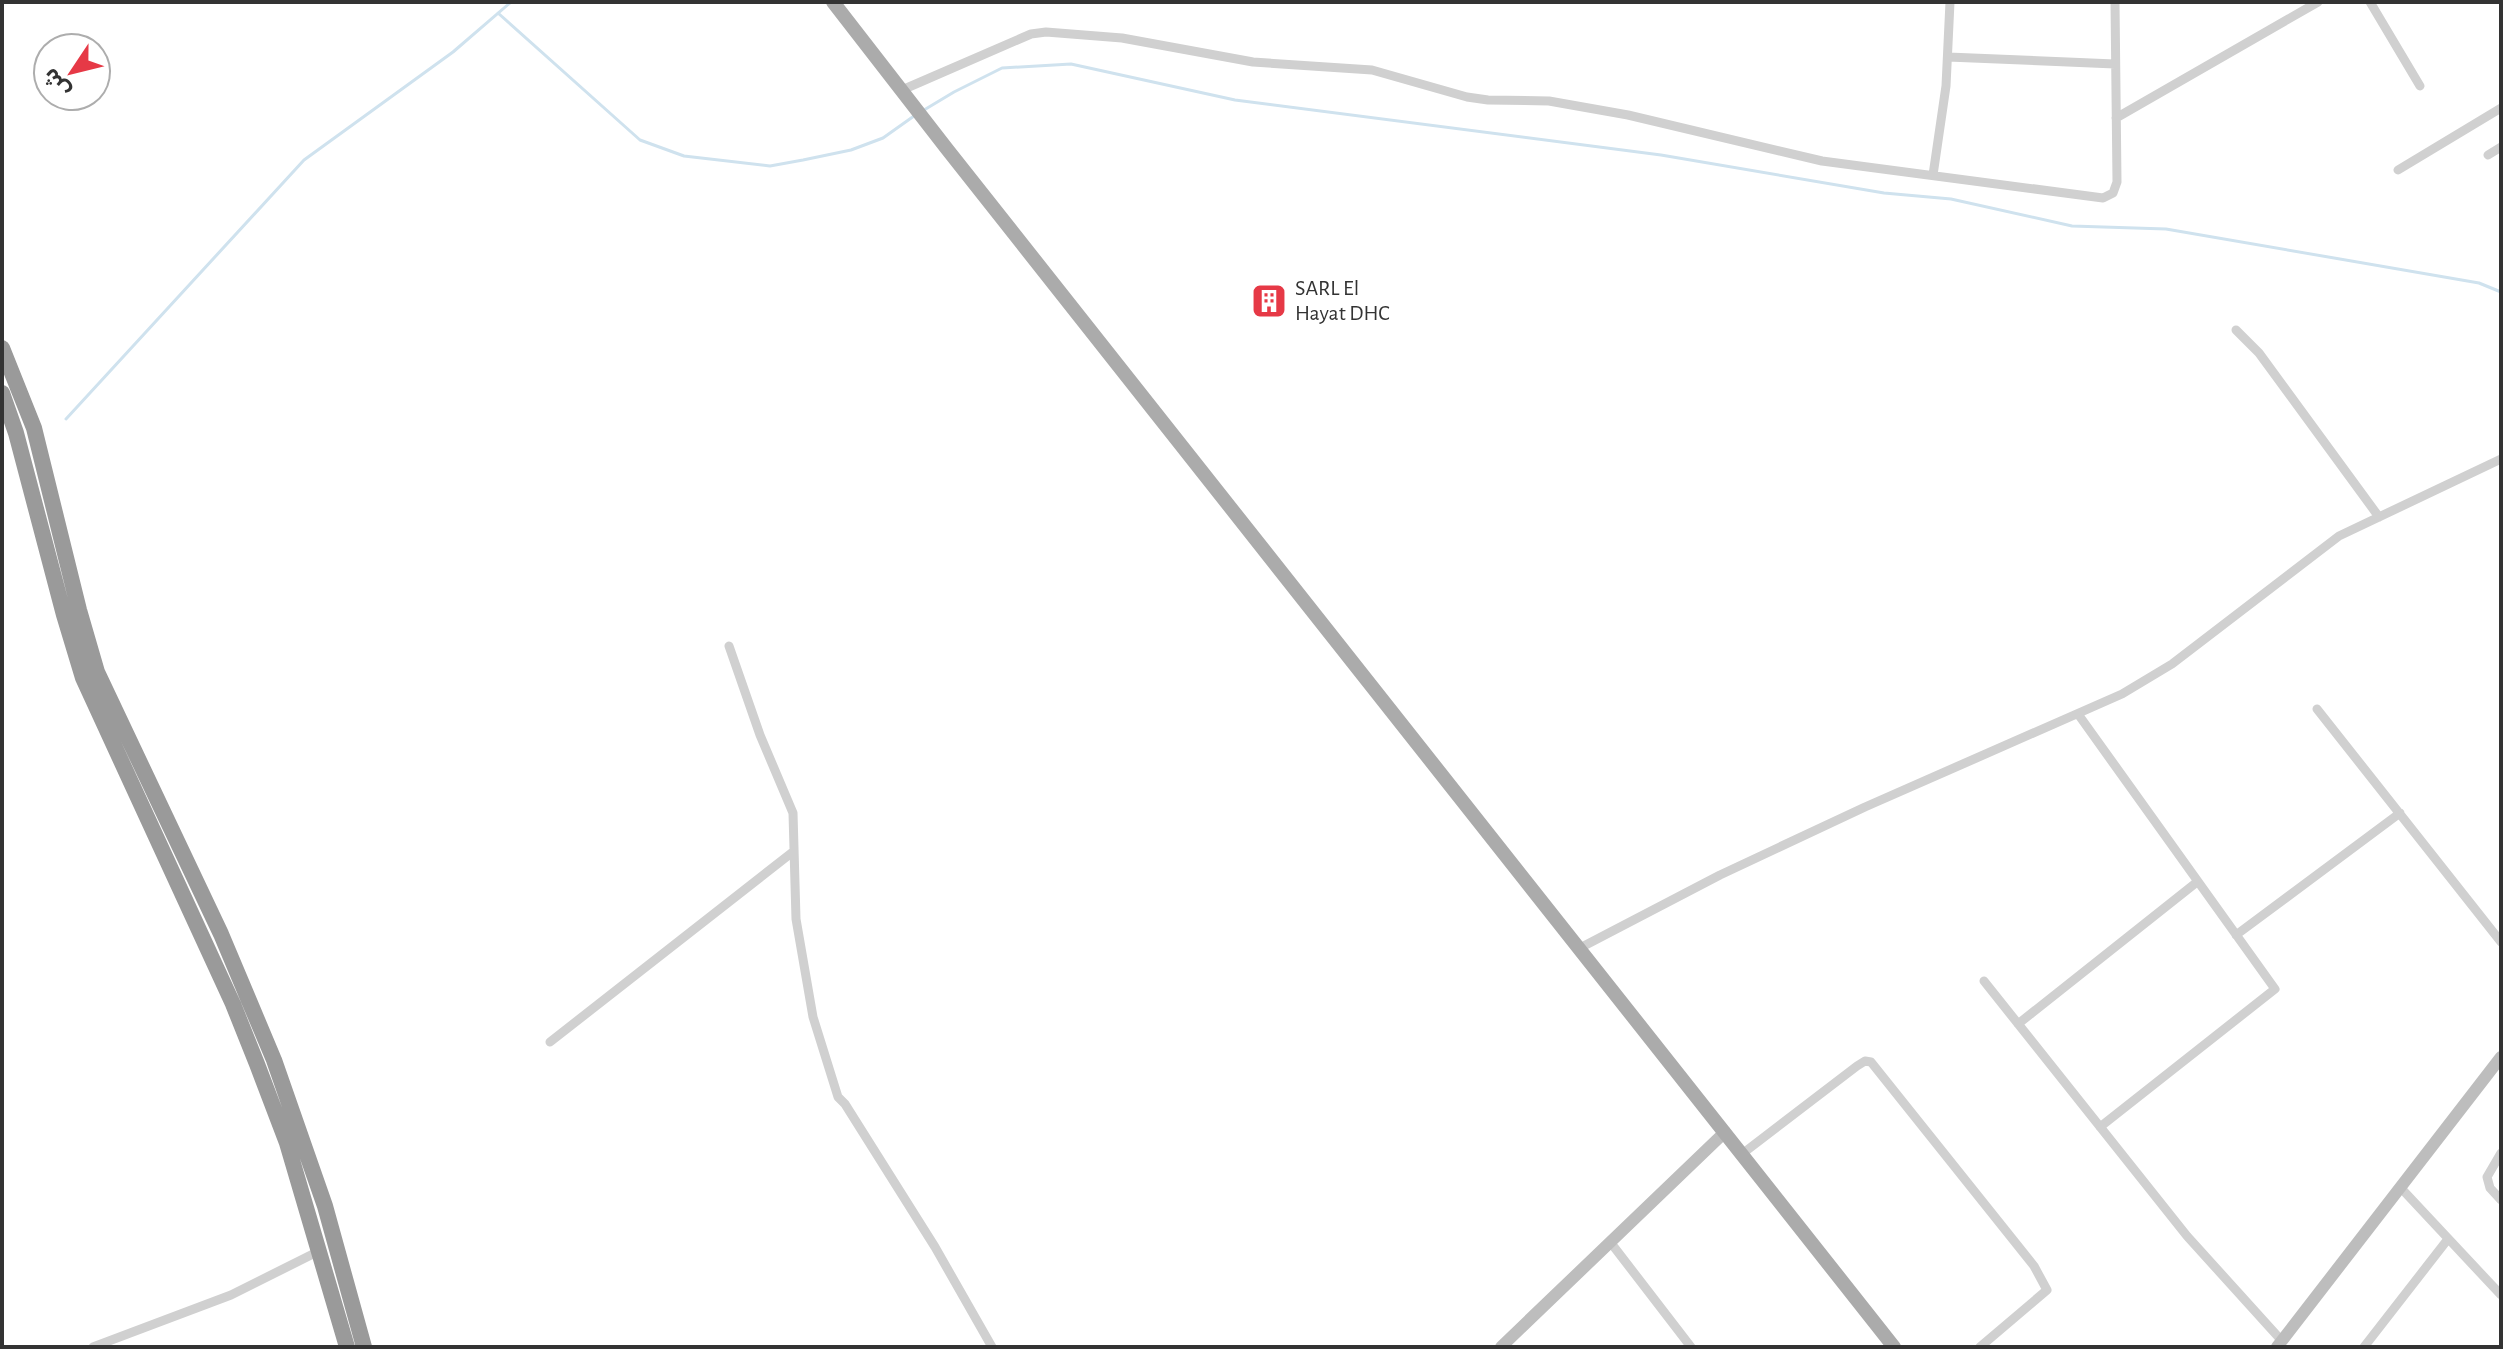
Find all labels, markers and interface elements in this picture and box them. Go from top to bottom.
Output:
north arrow [32,32,112,112]
text: ش [39,64,75,102]
place label: SARL El Hayat DHC [1295,277,1390,324]
building icon: SARL El Hayat DHC [1250,282,1288,320]

